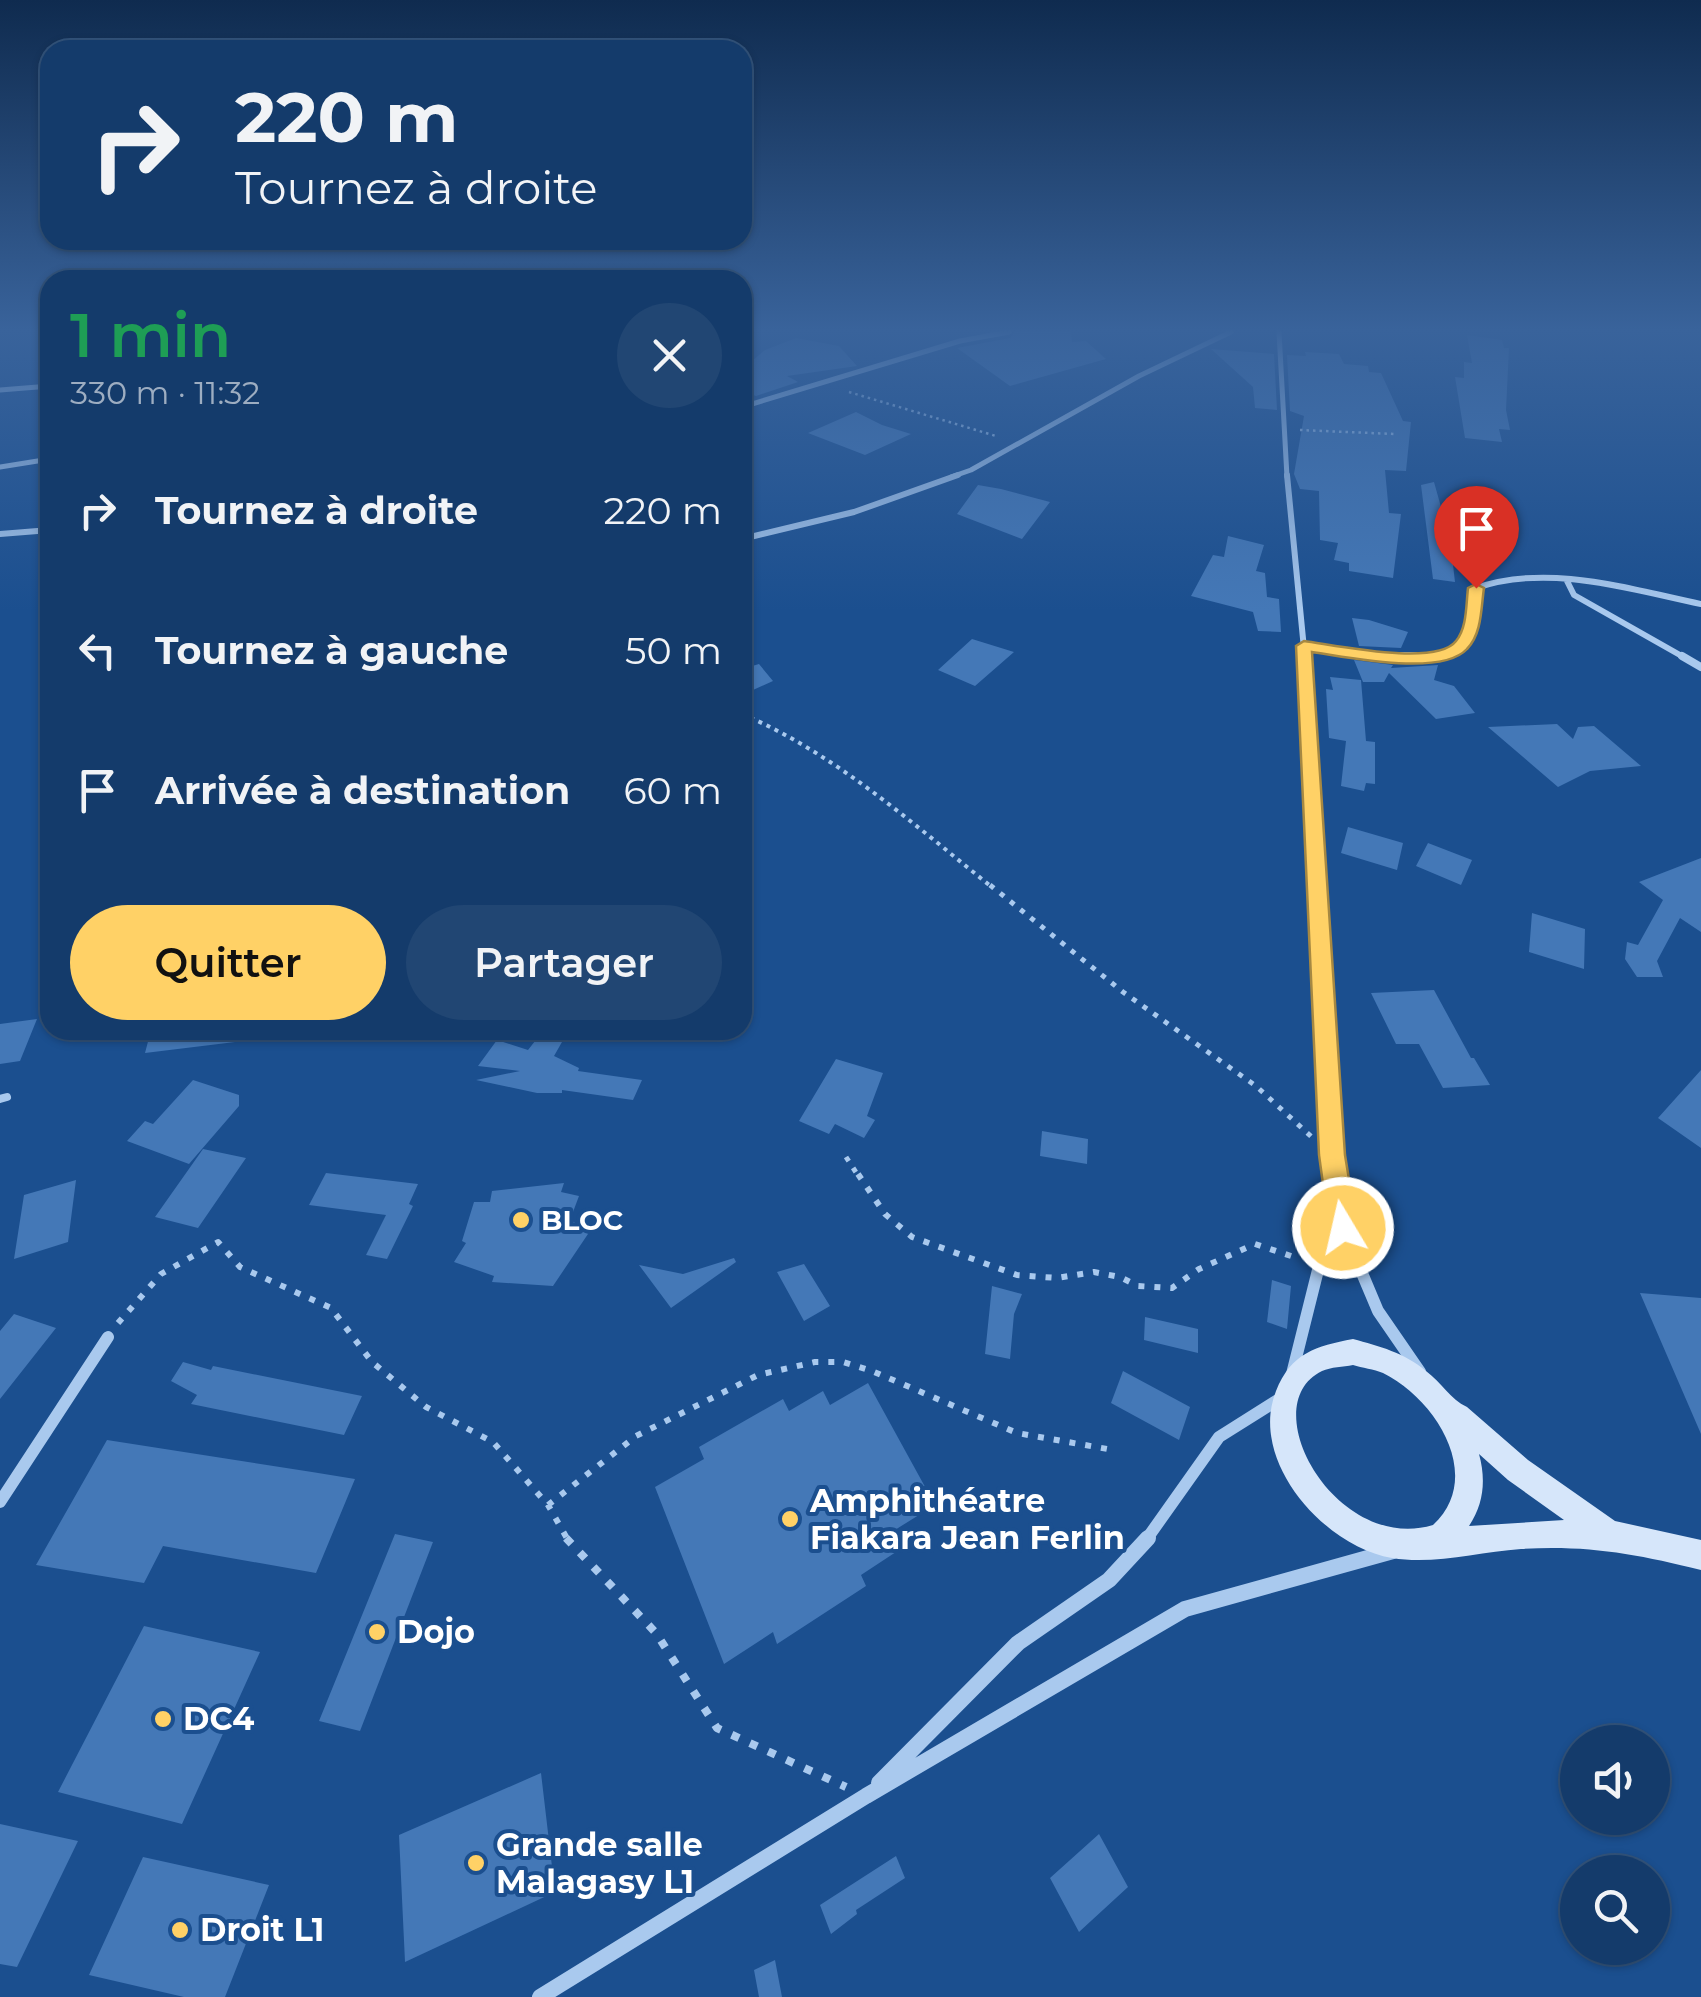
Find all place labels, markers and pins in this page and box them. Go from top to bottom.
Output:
pin [1434,486,1519,589]
place label: BLOC [541,1203,623,1237]
marker: BLOC [510,1209,532,1231]
place label: Amphithéatre Fiakara Jean Ferlin [809,1481,1125,1557]
marker: Amphithéatre Fiakara Jean Ferlin [779,1508,801,1530]
place label: Dojo [397,1612,475,1651]
marker: Dojo [366,1621,388,1643]
place label: DC4 [183,1699,254,1738]
marker: DC4 [152,1708,174,1730]
place label: Grande salle Malagasy L1 [496,1825,703,1901]
marker: Grande salle Malagasy L1 [465,1852,487,1874]
place label: Droit L1 [200,1910,324,1949]
marker: Droit L1 [169,1919,191,1941]

